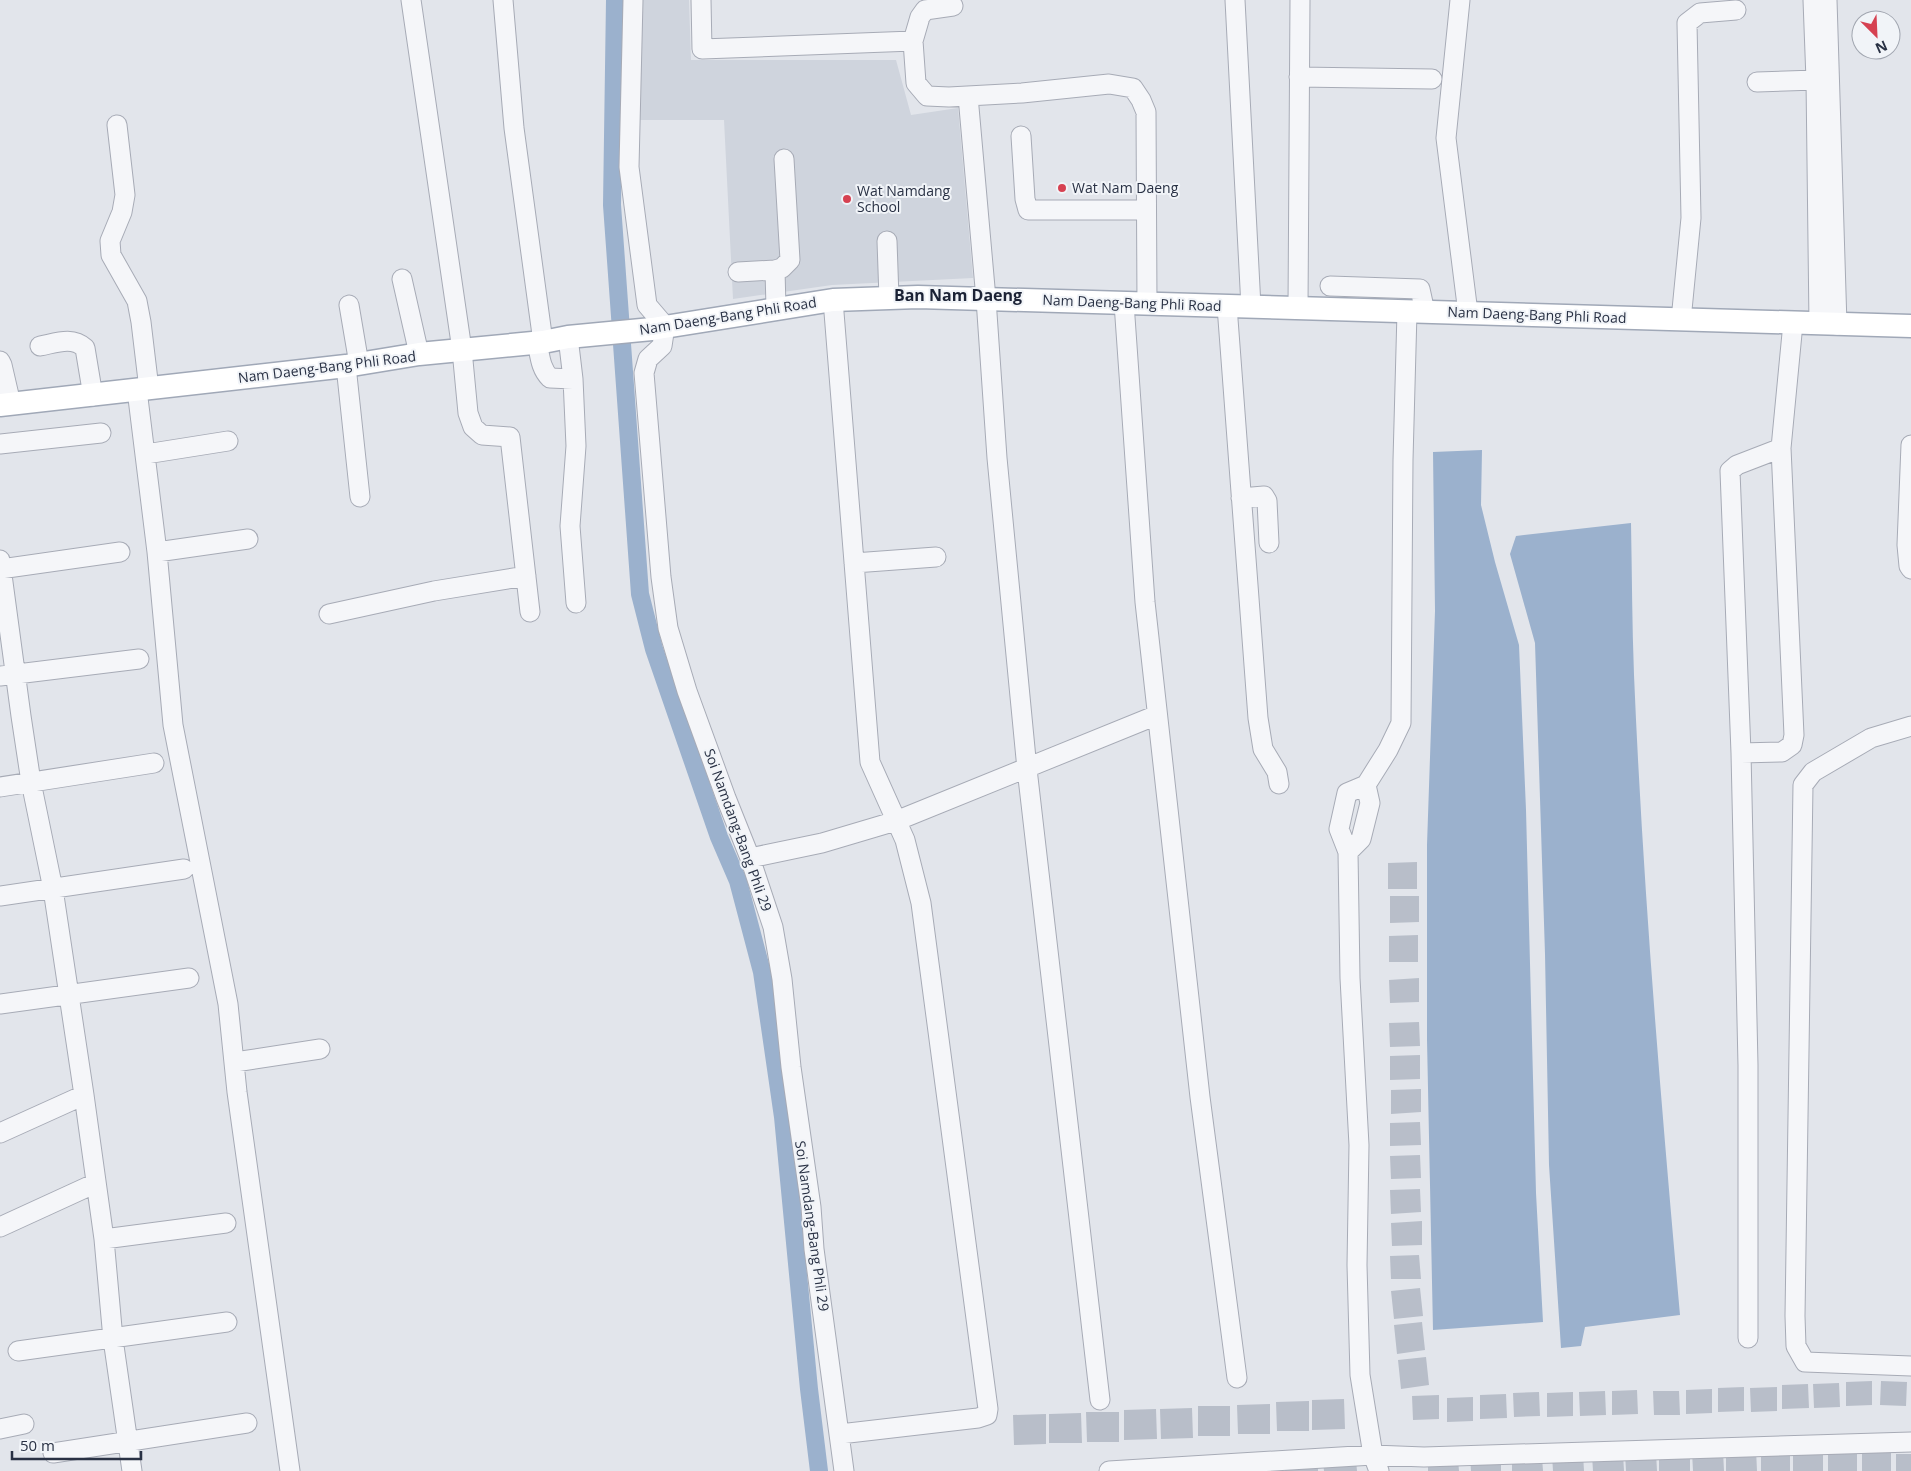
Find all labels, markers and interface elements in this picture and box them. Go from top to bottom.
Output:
north arrow [1851,10,1901,60]
text: N [1872,36,1891,58]
place label: Wat Nam Daeng [1072,178,1179,197]
place label: Wat Namdang School [857,181,951,216]
marker: Wat Nam Daeng [1056,182,1068,194]
marker: Wat Namdang School [841,193,853,205]
district label: Ban Nam Daeng [894,284,1022,306]
street label: Nam Daeng-Bang Phli Road [1042,290,1222,315]
street label: Nam Daeng-Bang Phli Road [638,292,818,339]
street label: Nam Daeng-Bang Phli Road [1447,302,1627,327]
street label: Nam Daeng-Bang Phli Road [237,346,417,387]
street label: Soi Namdang-Bang Phli 29 [700,746,777,914]
street label: Soi Namdang-Bang Phli 29 [791,1139,834,1312]
scale bar [12,1428,141,1460]
text: 50 m [20,1435,55,1455]

